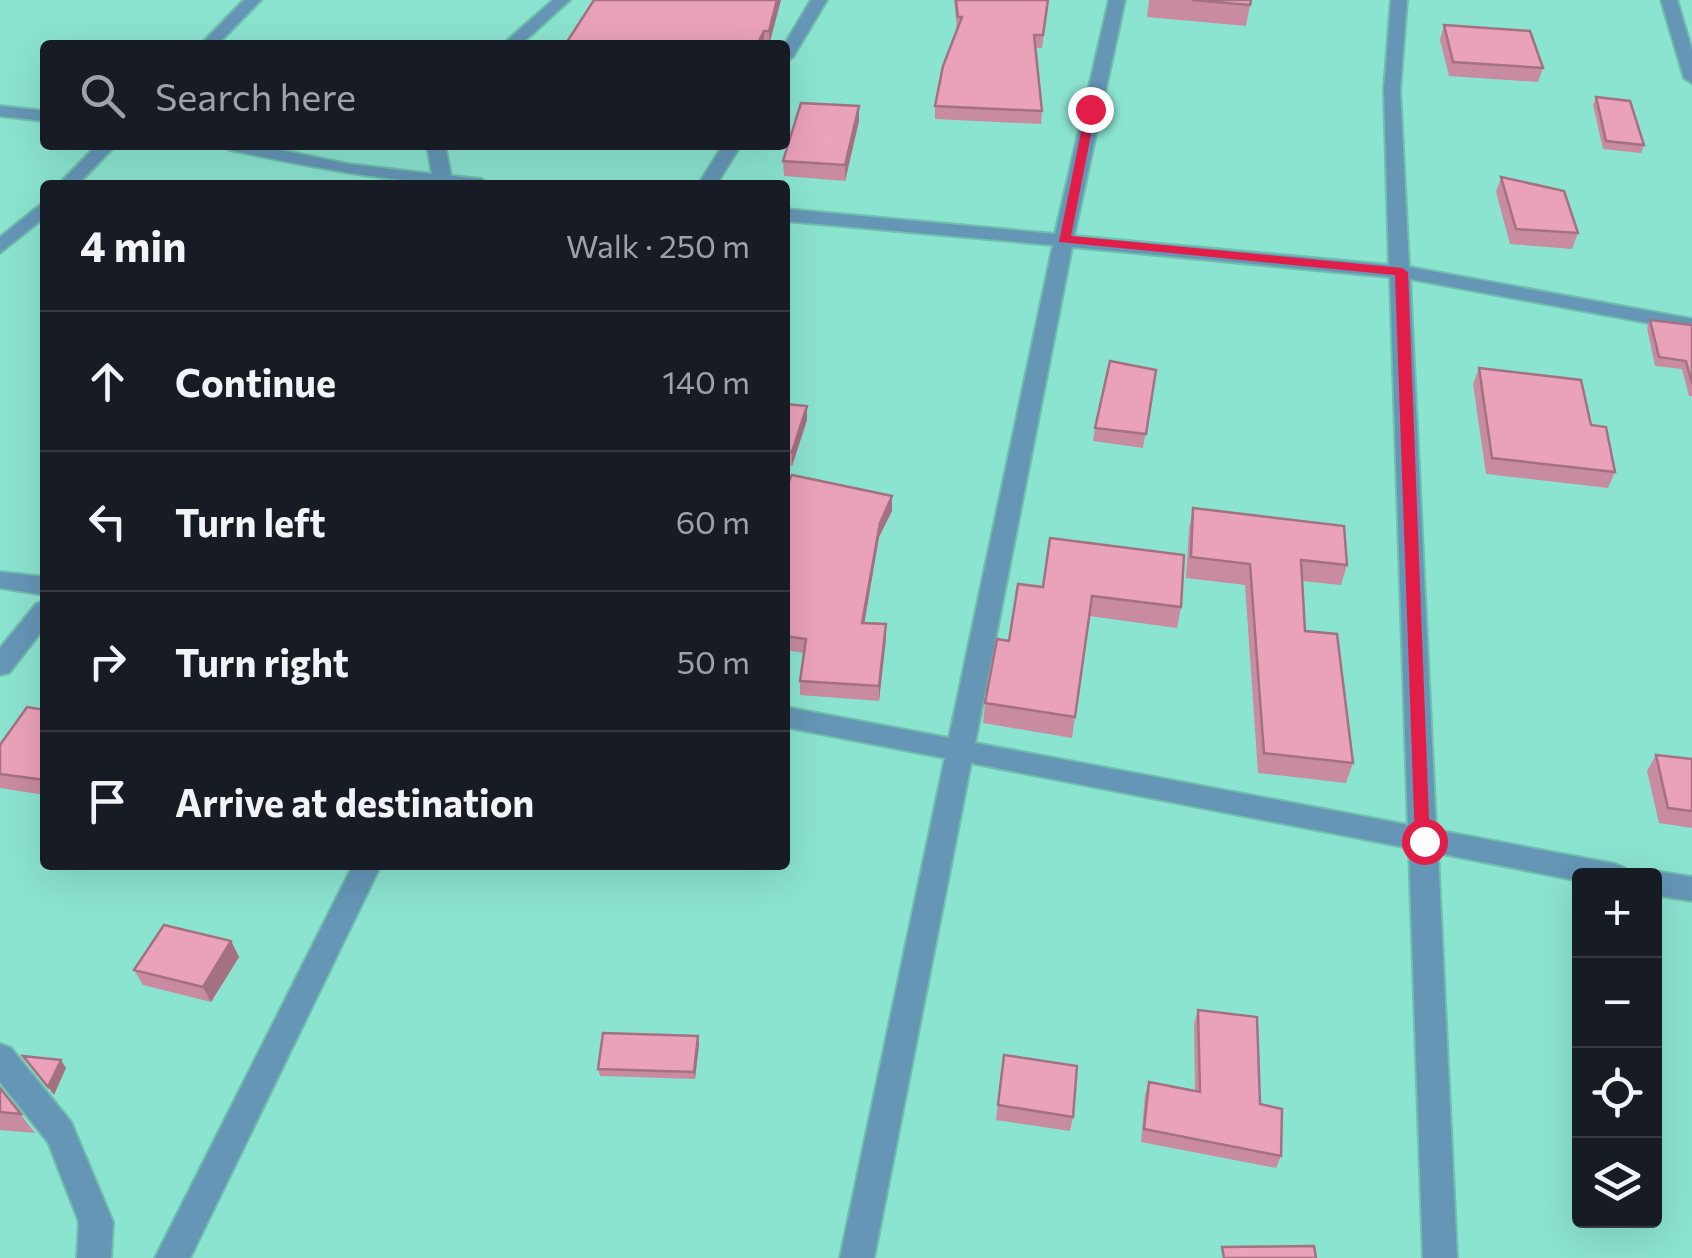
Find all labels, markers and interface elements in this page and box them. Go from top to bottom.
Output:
search box [40,40,790,150]
icon: search [75,68,130,123]
text: Search here [155,72,356,119]
route end [1068,87,1114,133]
text: 4 min [80,219,186,271]
text: Walk · 250 m [566,225,750,265]
icon: ahead [80,354,135,409]
text: Continue [175,358,336,405]
text: 140 m [662,361,750,401]
icon: left [80,494,135,549]
text: Turn left [175,498,326,545]
text: 60 m [676,501,750,541]
icon: right [80,634,135,689]
text: Turn right [175,638,349,685]
text: 50 m [677,641,750,681]
icon: arrive [80,774,135,829]
text: Arrive at destination [175,778,534,825]
route start [1402,819,1448,865]
map controls [1572,868,1662,1228]
button: + [1572,868,1662,958]
button: − [1572,958,1662,1048]
button: locate [1572,1048,1662,1138]
button: layers [1572,1138,1662,1228]

